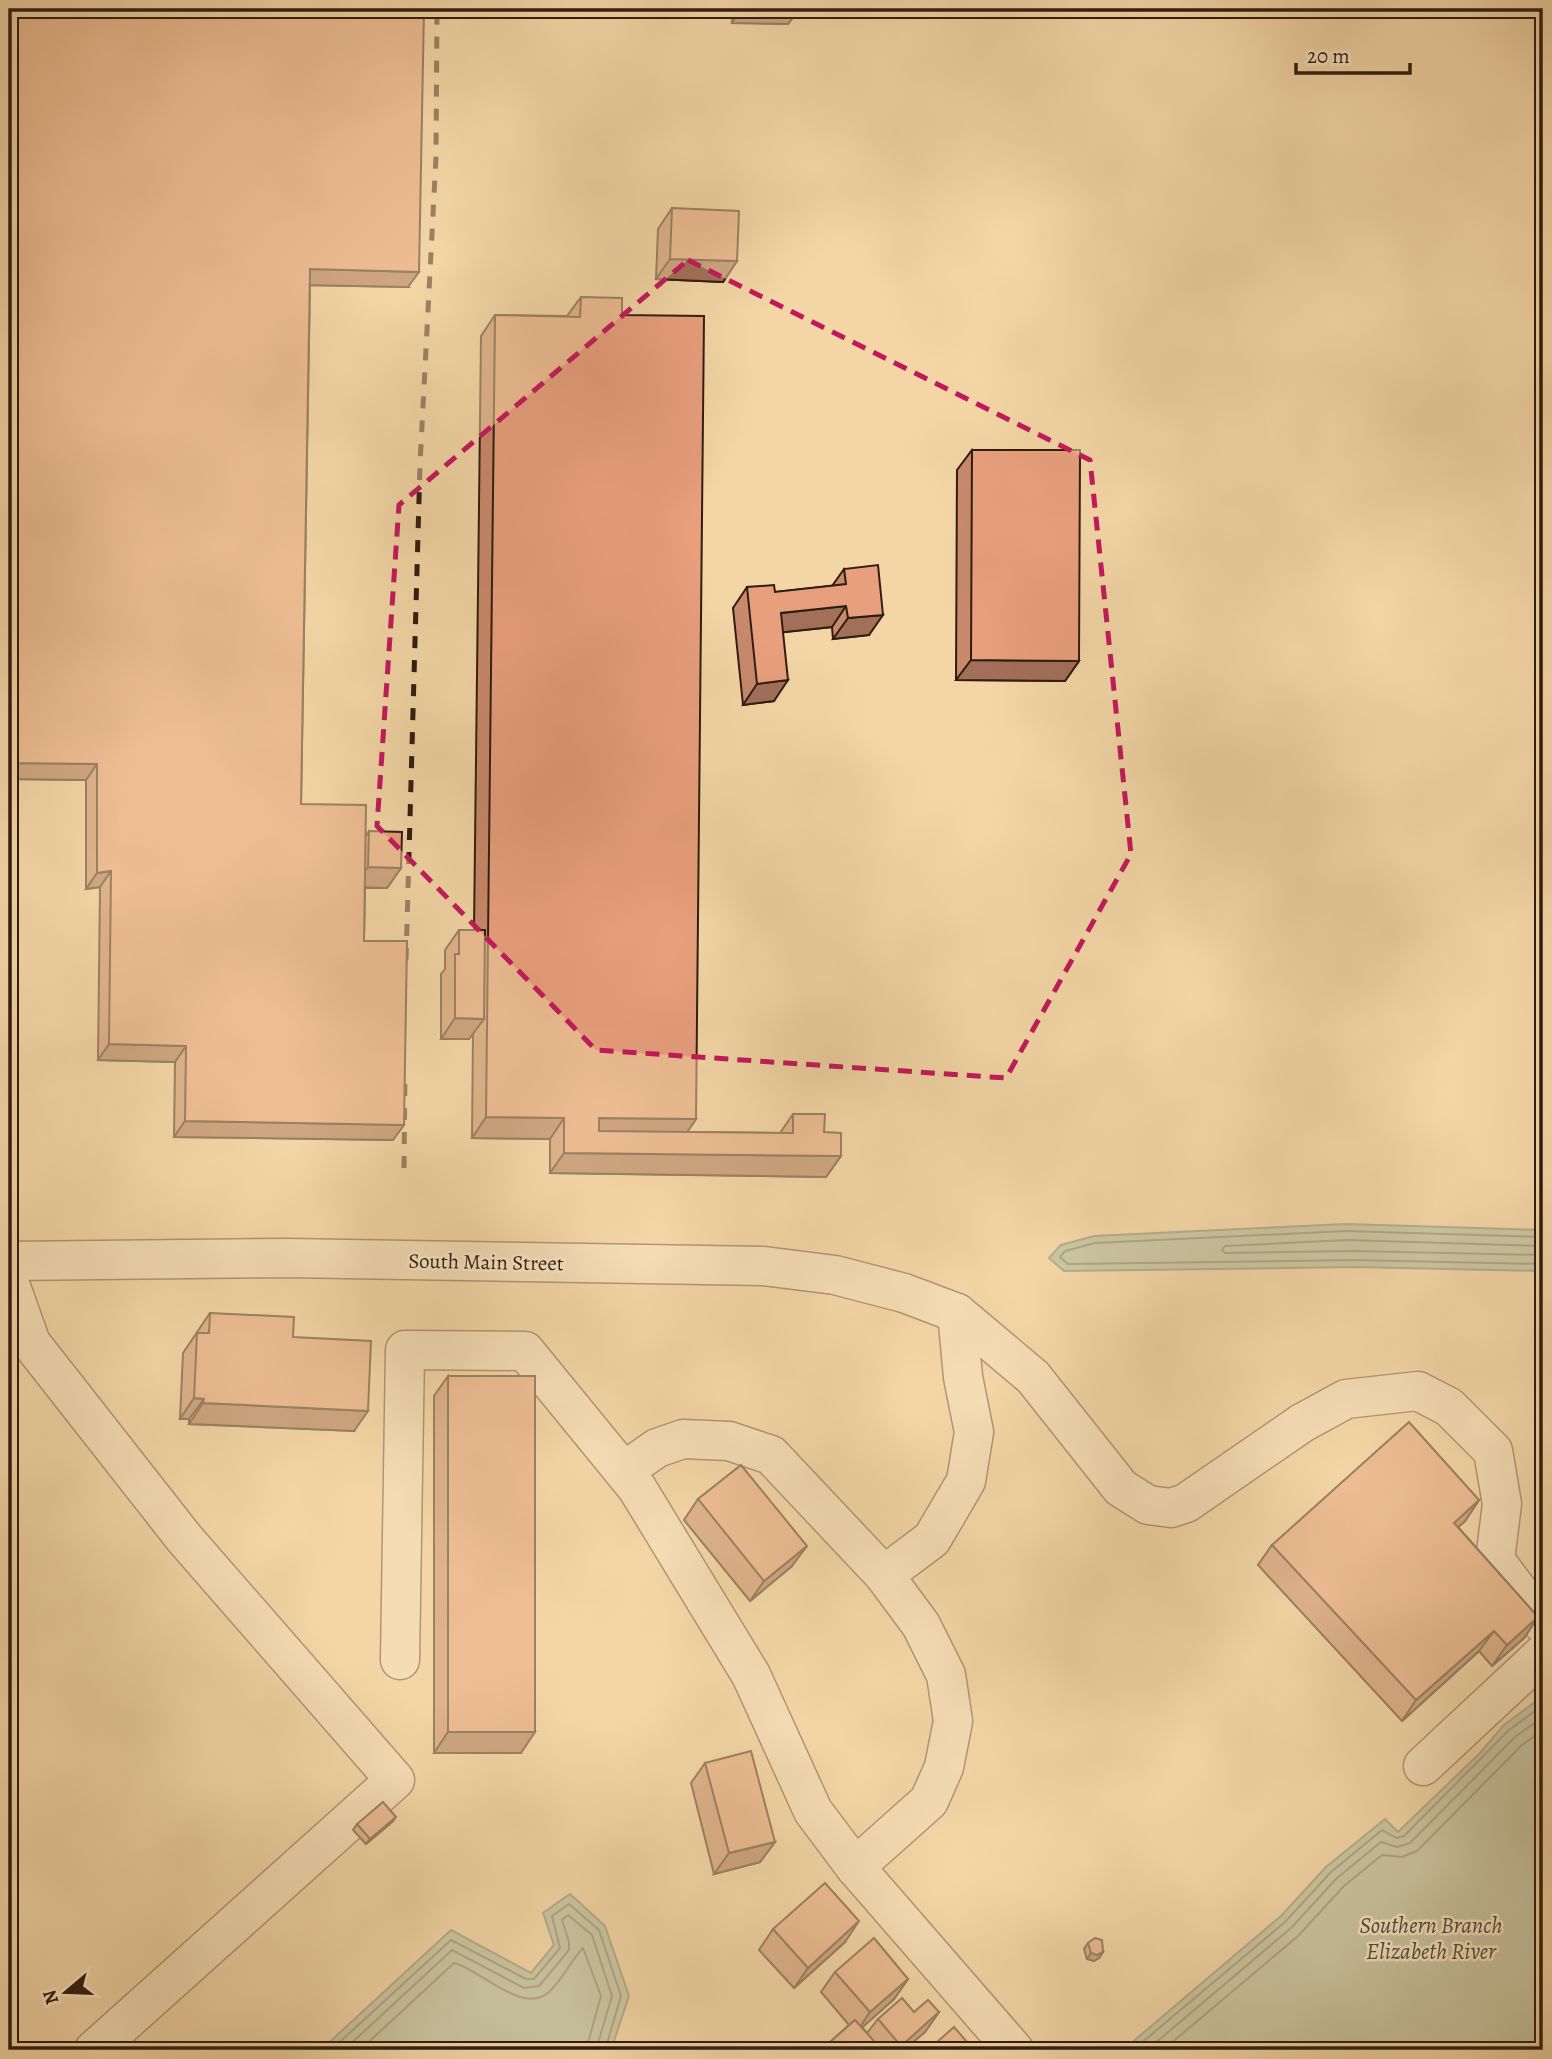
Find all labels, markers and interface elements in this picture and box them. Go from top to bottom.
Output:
scale bar [1296,32,1410,76]
text: 20 m [1307,42,1350,70]
street label: South Main Street [408,1247,564,1277]
water label: Southern Branch Elizabeth River [1360,1910,1502,1967]
north arrow [32,1958,102,2028]
text: N [36,1986,65,2008]

